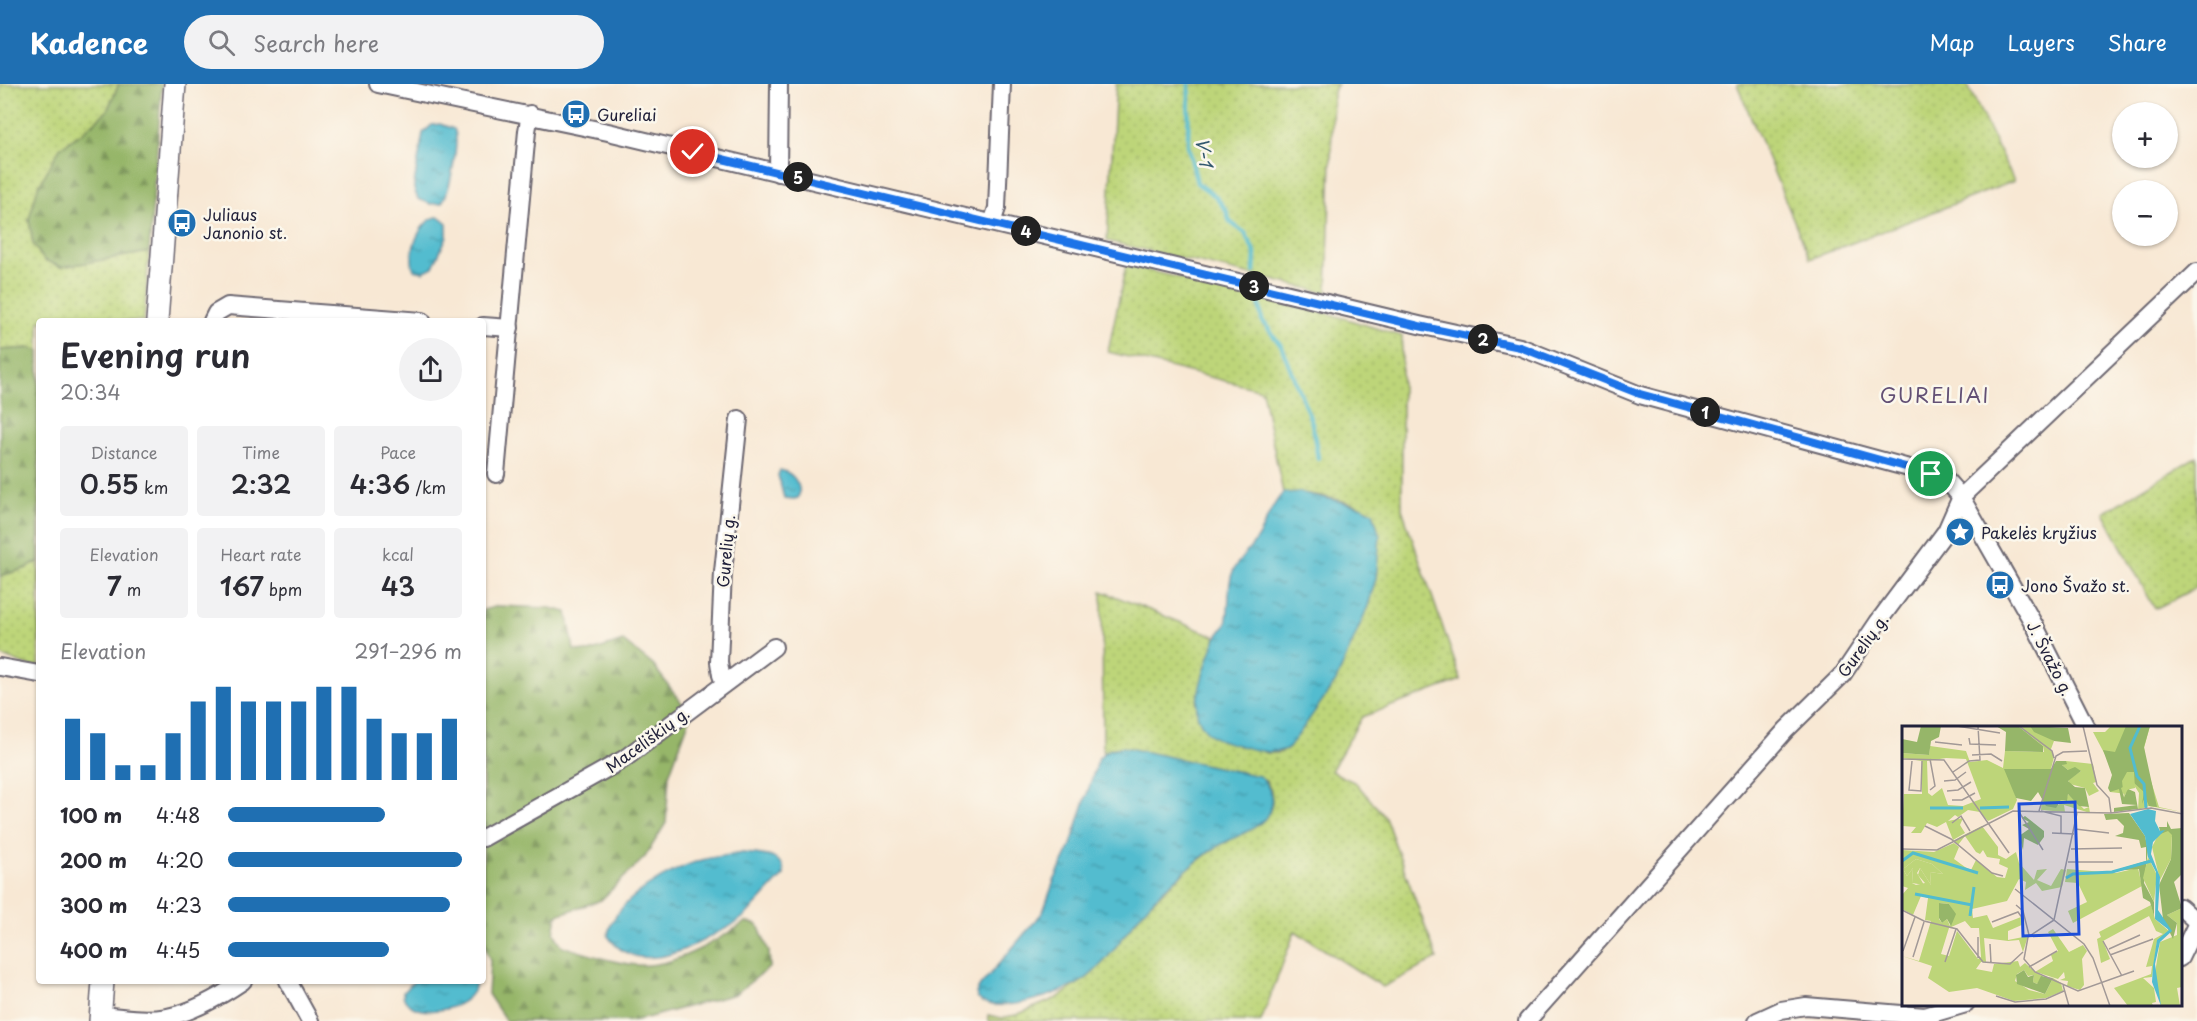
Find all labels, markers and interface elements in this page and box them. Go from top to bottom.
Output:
search box [184,15,604,69]
text: Kadence [30,21,148,64]
icon: search [205,26,238,59]
text: Search here [253,26,379,59]
text: Map [1930,26,1974,58]
text: Layers [2007,26,2075,58]
text: Share [2108,26,2167,58]
bus stop icon: Gureliai [560,98,592,130]
place label: Gureliai [597,102,657,126]
map controls [2112,102,2178,246]
button: + [2112,102,2178,168]
pin [667,126,718,177]
icon: check [676,135,709,168]
water label: V-1 [1189,136,1221,171]
pin: 5 [783,162,813,192]
text: 5 [793,165,803,189]
button: − [2112,180,2178,246]
place label: Juliaus Janonio st. [203,202,287,244]
bus stop icon: Juliaus Janonio st. [166,207,198,239]
pin: 4 [1011,216,1041,246]
text: 4 [1021,219,1031,243]
pin: 3 [1239,271,1269,301]
text: 3 [1249,274,1259,298]
pin: 2 [1468,324,1498,354]
text: 2 [1477,327,1489,351]
text: Evening run [60,329,251,379]
button: share [399,338,462,401]
text: 20:34 [60,377,121,407]
district label: GURELIAI [1880,380,1990,410]
pin: 1 [1690,397,1720,427]
text: 1 [1701,400,1709,424]
text: Distance [90,440,158,464]
text: Time [242,440,280,464]
text: Pace [380,440,416,464]
pin [1905,448,1956,499]
icon: arrive [1914,457,1947,490]
text: 0.55 [80,464,139,503]
text: 2:32 [231,464,291,503]
text: 4:36 [350,464,410,503]
text: km [139,475,168,499]
text: /km [410,475,446,499]
street label: Gurelių g. [710,514,740,588]
place icon: Pakelės kryžius [1944,516,1976,548]
place label: Pakelės kryžius [1981,520,2097,544]
text: Elevation [89,542,159,566]
text: Heart rate [221,542,301,566]
text: kcal [382,542,414,566]
text: 7 [107,566,122,605]
text: 167 [220,566,264,605]
text: 43 [381,566,415,605]
bus stop icon: Jono Švažo st. [1984,569,2016,601]
place label: Jono Švažo st. [2021,573,2130,597]
text: m [122,577,141,601]
text: bpm [264,577,302,601]
street label: Gurelių g. [1831,608,1893,682]
street label: J. Švažo g. [2022,616,2080,700]
text: Elevation [60,636,146,666]
text: 291–296 m [354,636,462,666]
street label: Maceliškių g. [600,700,694,778]
inset map [1902,726,2182,1006]
text: 100 m [60,800,122,830]
text: 4:48 [156,800,200,830]
text: 200 m [60,845,127,875]
text: 4:20 [156,845,204,875]
text: 300 m [60,890,128,920]
text: 4:23 [156,890,202,920]
text: 400 m [60,935,128,965]
text: 4:45 [156,935,200,965]

